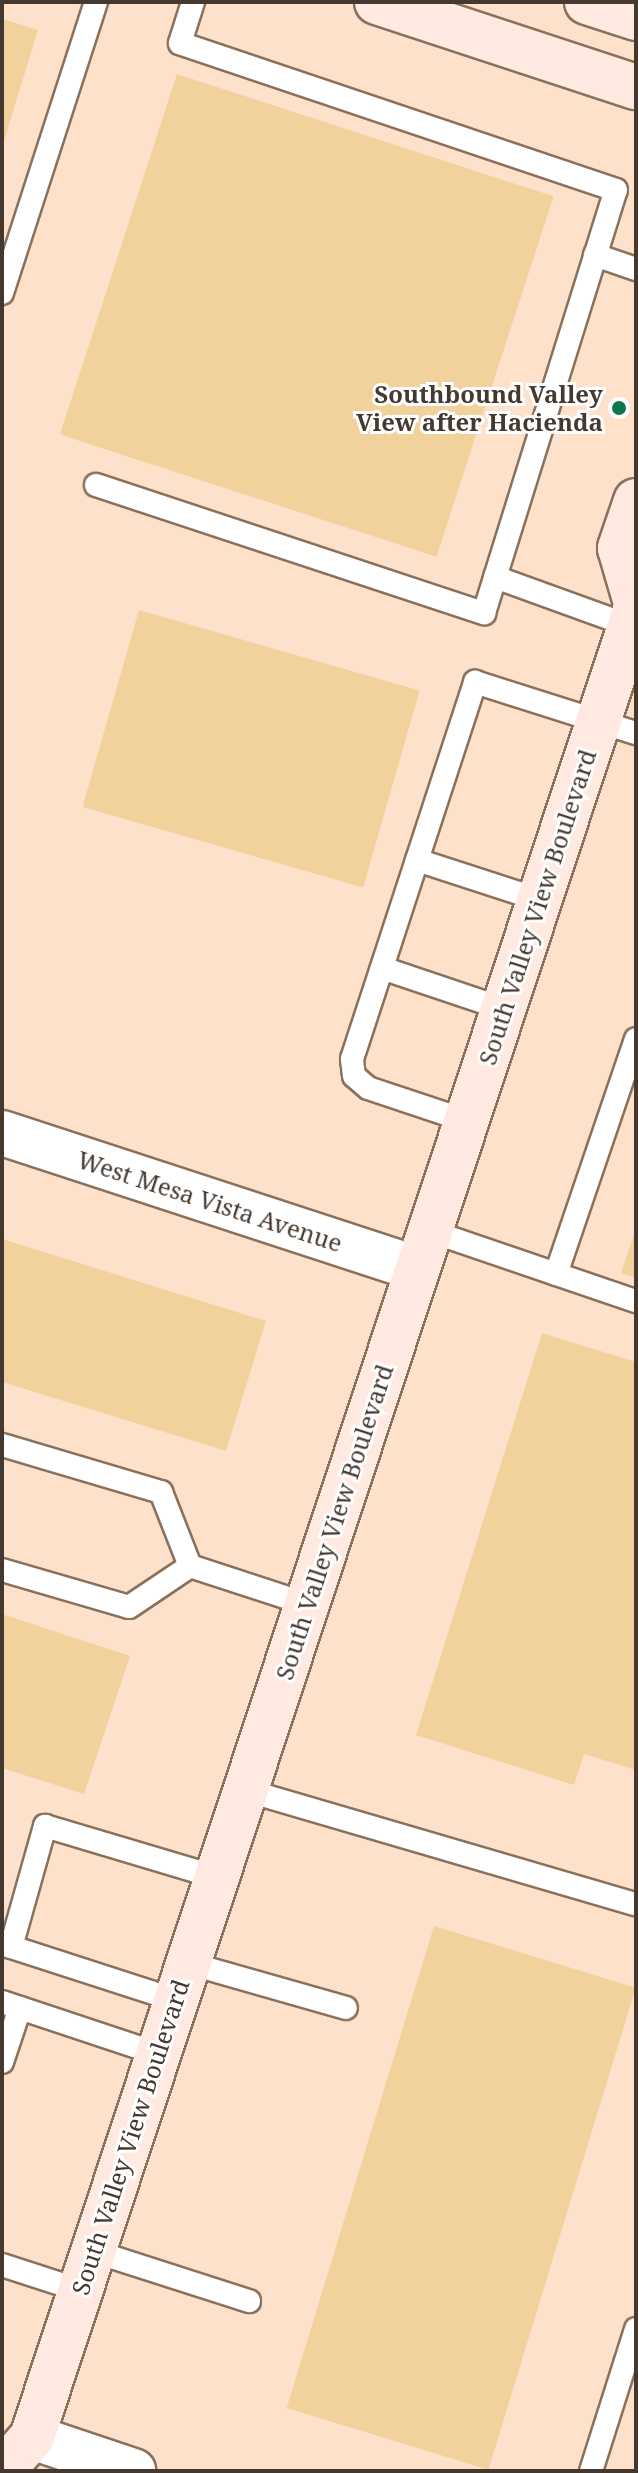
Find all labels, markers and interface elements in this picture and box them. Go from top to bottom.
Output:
place label: Southbound Valley View after Hacienda [356,380,603,436]
marker: Southbound Valley View after Hacienda [610,399,628,417]
street label: South Valley View Boulevard [472,746,602,1068]
street label: West Mesa Vista Avenue [74,1145,346,1257]
street label: South Valley View Boulevard [269,1361,399,1683]
street label: South Valley View Boulevard [65,1976,195,2298]

